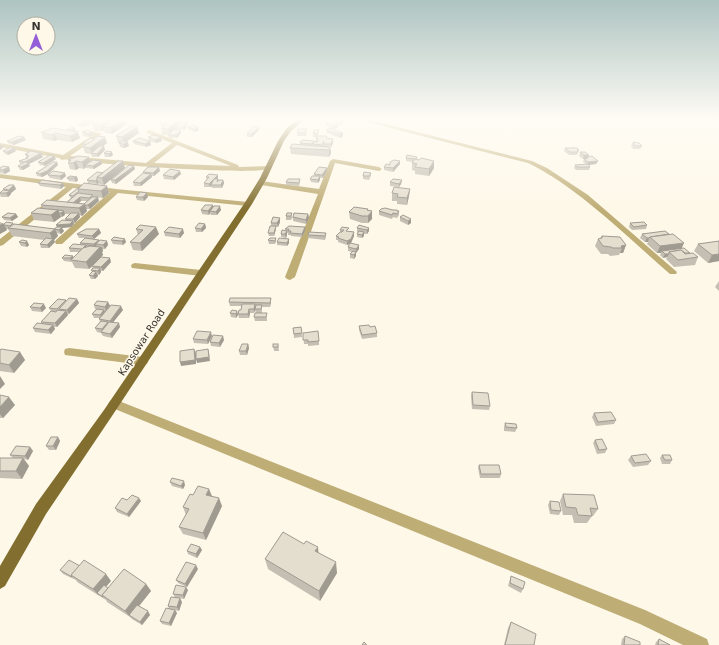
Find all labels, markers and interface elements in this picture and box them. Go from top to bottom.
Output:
north arrow [16,16,56,56]
text: N [31,20,41,33]
street label: Kapsowar Road [116,307,167,378]

